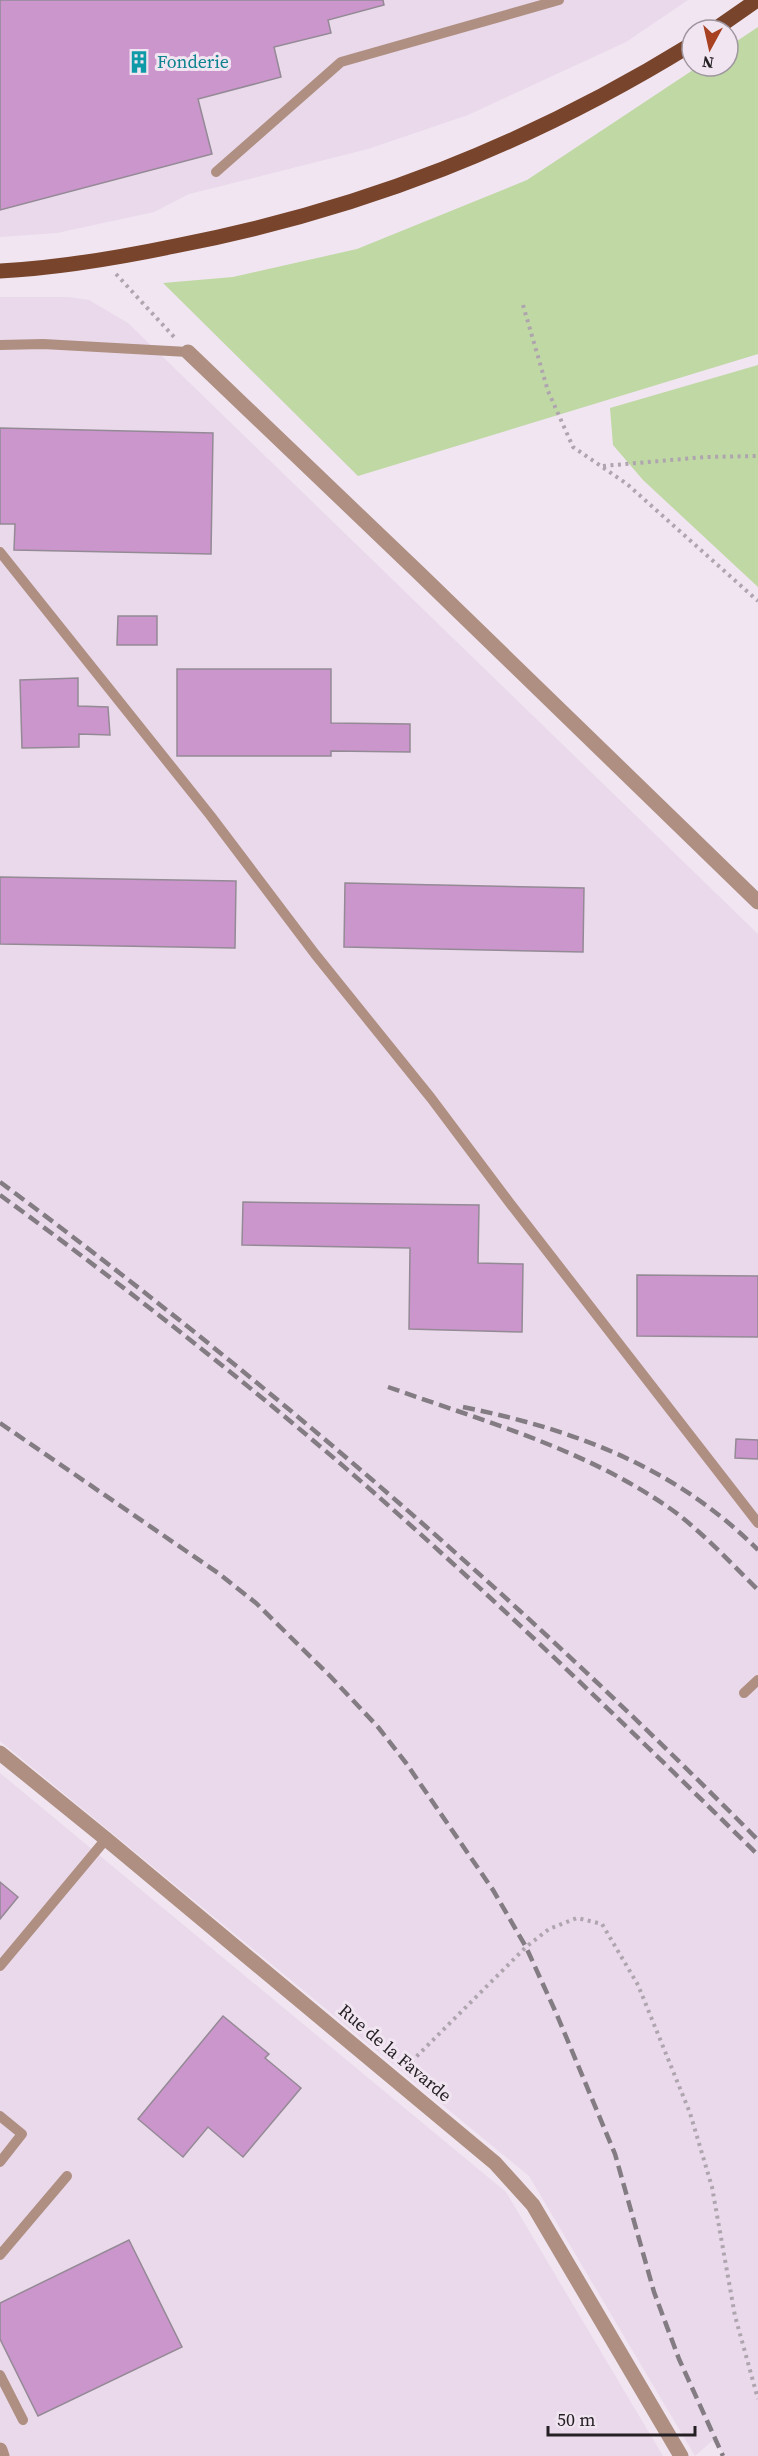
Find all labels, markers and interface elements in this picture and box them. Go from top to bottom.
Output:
north arrow [680,18,740,78]
building icon: Fonderie [126,49,152,75]
place label: Fonderie [157,49,229,74]
text: N [700,51,715,75]
street label: Rue de la Favarde [333,1998,457,2107]
scale bar [548,2399,695,2437]
text: 50 m [557,2407,595,2432]

